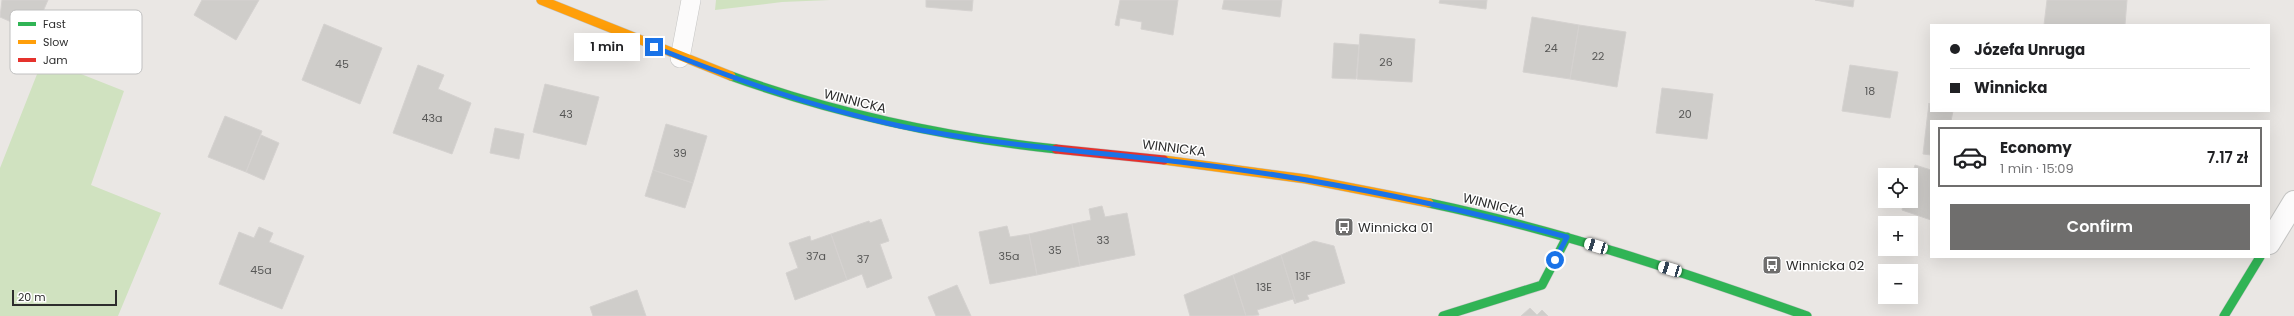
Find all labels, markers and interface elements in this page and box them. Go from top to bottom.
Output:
legend [10,10,142,74]
text: Fast [43,16,66,32]
callout: 1 min [574,33,640,61]
text: Slow [43,34,68,50]
text: 1 min [590,37,624,56]
route end [645,38,663,56]
text: Józefa Unruga [1974,39,2085,60]
house number: 24 [1544,40,1558,56]
house number: 22 [1592,48,1604,64]
text: Jam [43,52,68,68]
house number: 26 [1379,54,1393,70]
house number: 45 [335,56,349,72]
text: Winnicka [1974,77,2047,98]
house number: 18 [1865,83,1875,99]
street label: WINNICKA [822,84,889,118]
house number: 43 [559,106,573,122]
house number: 20 [1678,106,1692,122]
house number: 43a [422,110,442,126]
street label: WINNICKA [1141,135,1207,161]
text: Economy [2000,137,2072,158]
icon: car [1952,139,1988,175]
house number: 39 [673,145,687,161]
text: 7.17 zł [2207,147,2248,168]
text: 1 min · 15:09 [2000,159,2074,178]
map controls [1878,168,1918,304]
button: locate [1878,168,1918,208]
street label: WINNICKA [1461,188,1528,222]
button: Confirm [1950,204,2250,250]
bus stop icon: Winnicka 01 [1333,216,1355,238]
button: + [1878,216,1918,256]
place label: Winnicka 01 [1358,218,1433,237]
house number: 33 [1097,232,1109,248]
car [1583,237,1609,255]
house number: 35 [1048,242,1062,258]
house number: 37a [806,248,826,264]
house number: 35a [999,248,1019,264]
house number: 37 [857,251,869,267]
route start [1546,251,1564,269]
bus stop icon: Winnicka 02 [1761,254,1783,276]
place label: Winnicka 02 [1786,256,1864,275]
car [1657,260,1683,278]
house number: 45a [250,262,272,278]
button: − [1878,264,1918,304]
house number: 13F [1295,268,1311,284]
house number: 13E [1256,279,1272,295]
scale bar [12,288,117,307]
text: 20 m [18,289,46,305]

